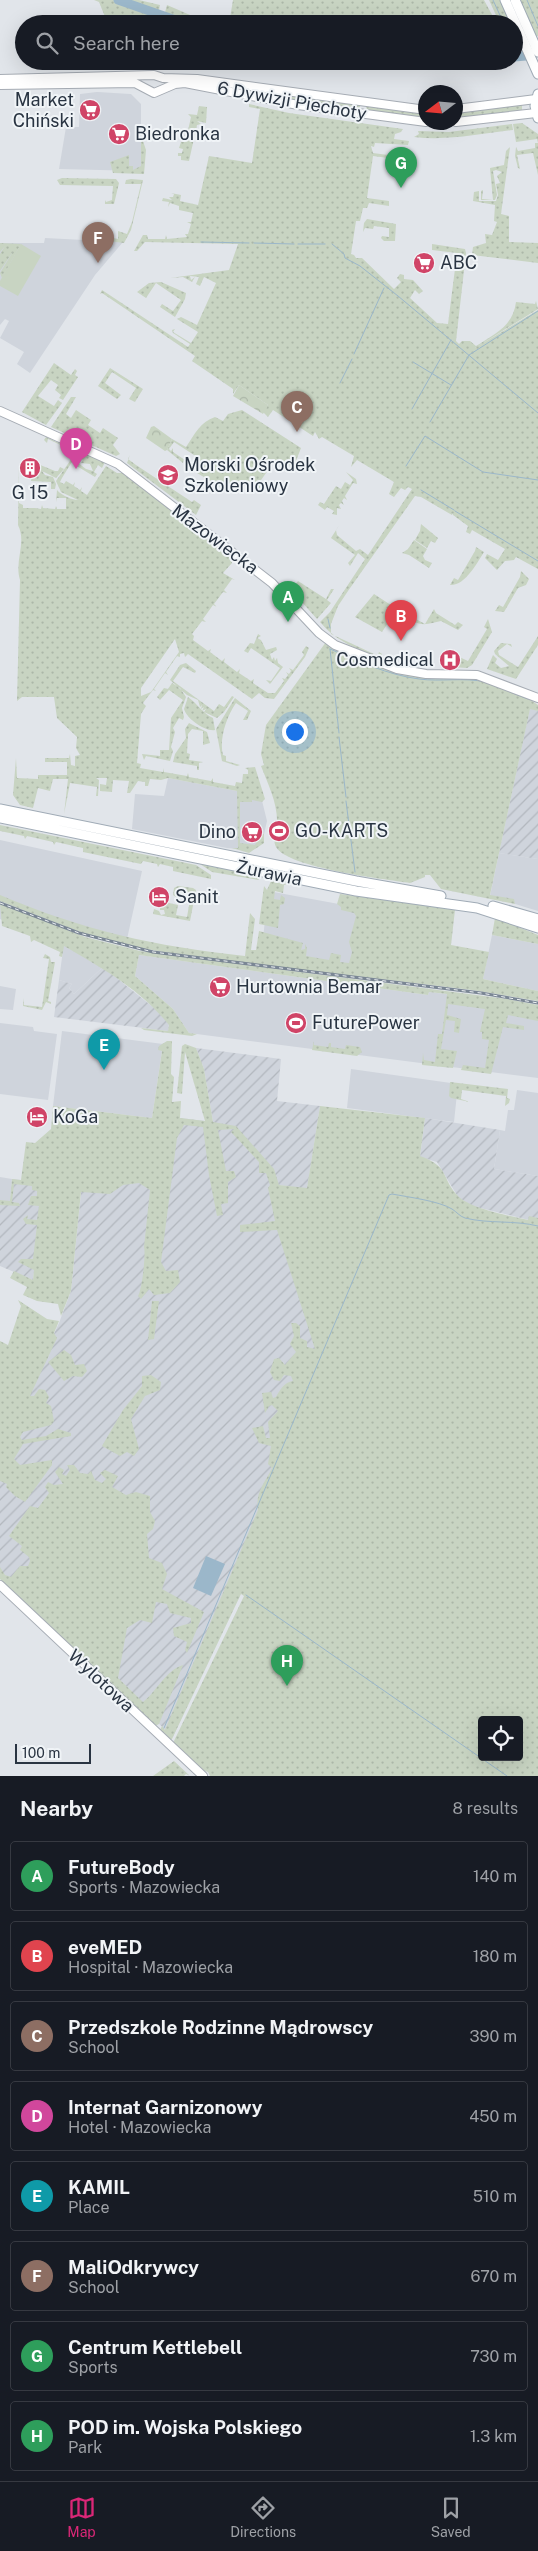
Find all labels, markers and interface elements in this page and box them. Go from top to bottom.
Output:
search box [15,15,523,70]
icon: search [33,29,61,57]
text: Search here [73,32,180,54]
street label: 6 Dywizji Piechoty [216,77,369,124]
north arrow [418,85,463,130]
place label: Market Chiński [13,89,74,131]
supermarket icon: Market Chiński [78,98,102,122]
supermarket icon: Biedronka [107,122,131,146]
place label: Biedronka [135,123,220,144]
pin: G [385,147,417,188]
pin: F [82,222,114,263]
supermarket icon: ABC [412,251,436,275]
place label: ABC [440,252,477,273]
pin: C [281,391,313,432]
pin: D [60,428,92,469]
place label: Morski Ośrodek Szkoleniowy [184,454,315,496]
building icon: G 15 [18,456,42,480]
school or university icon: Morski Ośrodek Szkoleniowy [156,463,180,487]
place label: G 15 [12,482,48,503]
street label: Mazowiecka [168,499,263,578]
pin: A [272,581,304,622]
pin: B [385,600,417,641]
hospital icon: Cosmedical [438,648,462,672]
place label: Cosmedical [336,649,434,670]
your location [282,719,308,745]
sports icon: GO-KARTS [267,819,291,843]
supermarket icon: Dino [240,820,264,844]
place label: GO-KARTS [295,820,388,841]
place label: Dino [198,821,236,842]
street label: Żurawia [234,854,304,890]
hotel icon: Sanit [147,885,171,909]
place label: Sanit [175,886,219,907]
supermarket icon: Hurtownia Bemar [208,975,232,999]
place label: Hurtownia Bemar [236,976,382,997]
sports icon: FuturePower [284,1011,308,1035]
place label: FuturePower [312,1012,420,1033]
pin: E [88,1029,120,1070]
hotel icon: KoGa [25,1105,49,1129]
place label: KoGa [53,1106,98,1127]
street label: Wylotowa [64,1645,139,1716]
pin: H [271,1645,303,1686]
map controls [478,1716,523,1761]
button: locate [478,1716,523,1761]
scale bar [15,1741,91,1764]
text: 100 m [22,1745,60,1761]
text: Nearby [20,1796,93,1821]
text: 8 results [453,1799,518,1818]
text: FutureBody [68,1856,175,1878]
text: A [31,1867,43,1886]
text: 140 m [473,1867,517,1886]
text: Sports · Mazowiecka [68,1878,220,1897]
text: eveMED [68,1936,142,1958]
text: B [32,1947,42,1966]
text: 180 m [473,1947,517,1966]
text: Hospital · Mazowiecka [68,1958,233,1977]
text: Przedszkole Rodzinne Mądrowscy [68,2016,373,2038]
text: C [31,2027,43,2046]
text: 390 m [470,2027,517,2046]
text: School [68,2038,119,2057]
text: Internat Garnizonowy [68,2096,263,2118]
text: D [31,2107,43,2126]
text: 450 m [469,2107,517,2126]
text: Hotel · Mazowiecka [68,2118,211,2137]
text: KAMIL [68,2176,130,2198]
text: E [32,2187,42,2206]
text: 510 m [473,2187,517,2206]
text: Place [68,2198,110,2217]
text: MaliOdkrywcy [68,2256,199,2278]
text: F [32,2267,42,2286]
text: 670 m [471,2267,517,2286]
text: School [68,2278,119,2297]
text: Centrum Kettlebell [68,2336,242,2358]
text: G [31,2347,43,2366]
text: 730 m [470,2347,517,2366]
text: Sports [68,2358,118,2377]
text: POD im. Wojska Polskiego [68,2416,302,2438]
text: H [31,2427,43,2446]
text: 1.3 km [470,2427,517,2446]
text: Park [68,2438,102,2457]
tab: Map [67,2494,96,2540]
tab: Directions [230,2494,296,2540]
tab: Saved [431,2494,471,2540]

